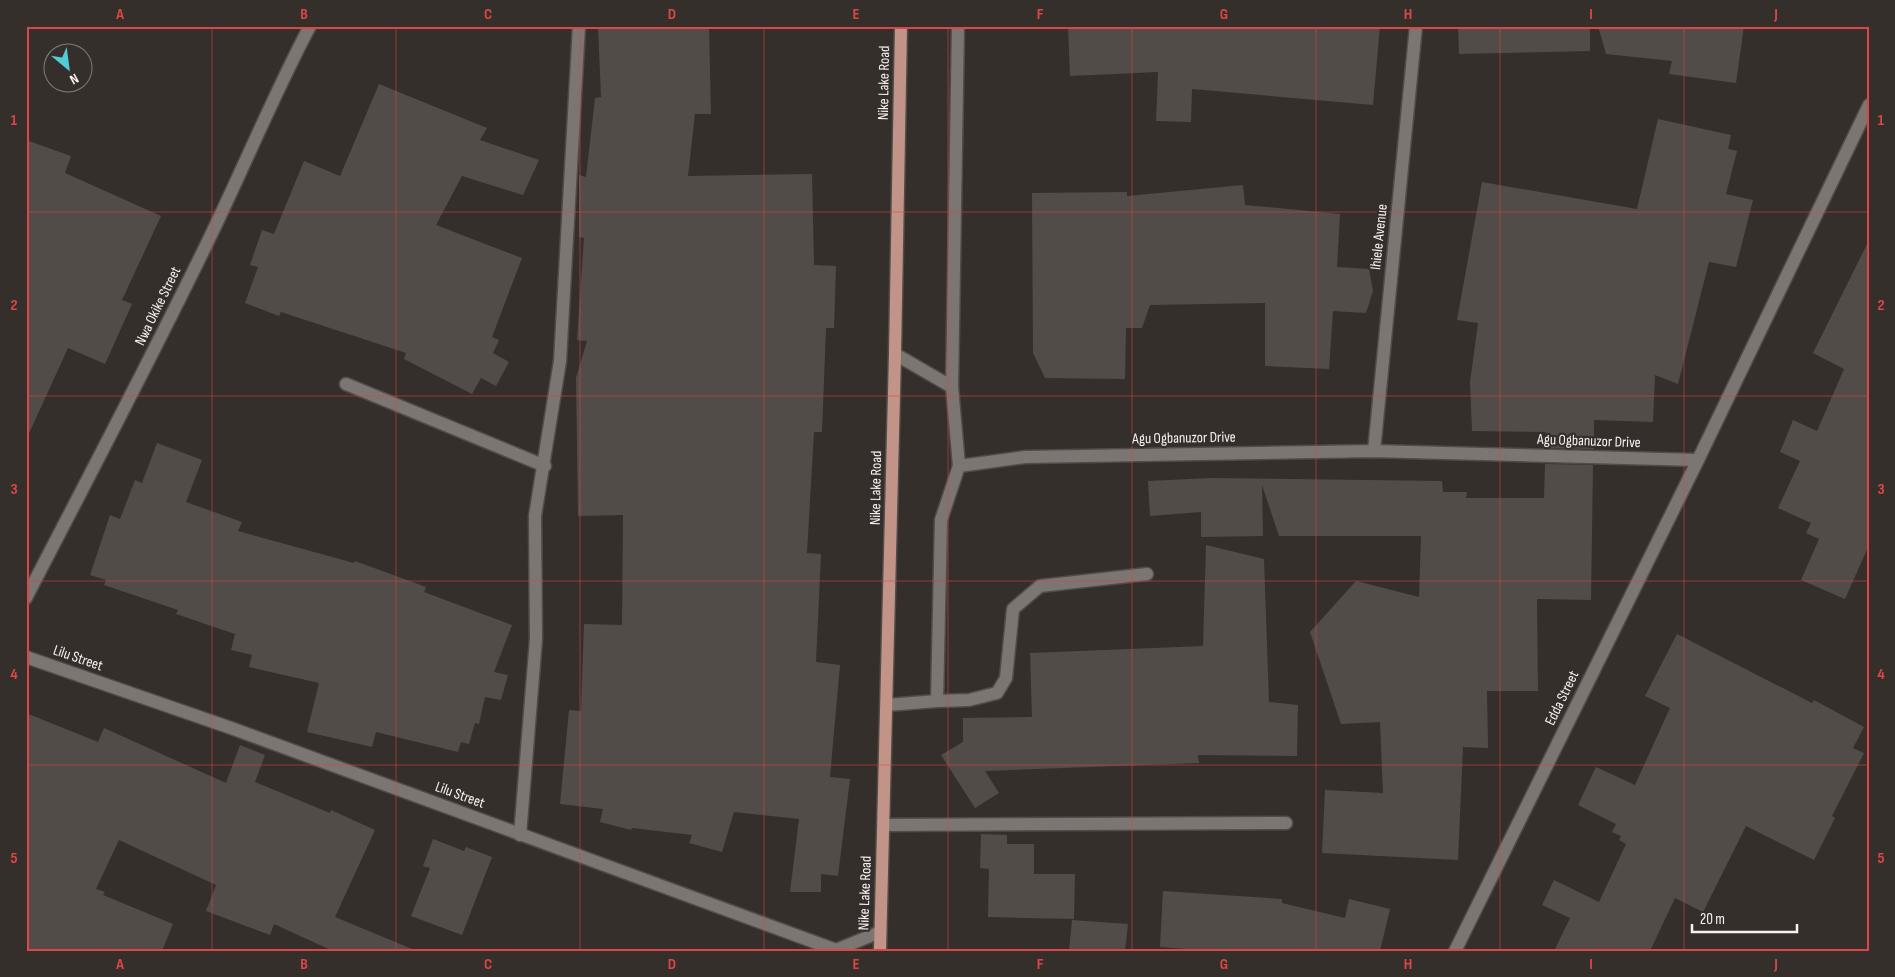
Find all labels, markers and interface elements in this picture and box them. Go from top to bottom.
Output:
text: A [115,5,124,24]
text: B [300,5,308,24]
text: C [484,5,492,24]
text: D [668,5,676,24]
text: E [853,5,860,24]
text: F [1037,5,1044,24]
text: G [1220,5,1228,24]
text: H [1404,5,1412,24]
text: I [1589,5,1593,24]
text: J [1773,5,1778,24]
north arrow [42,42,92,92]
street label: Nike Lake Road [874,46,894,120]
text: N [67,70,81,88]
text: 1 [11,111,18,130]
text: 1 [1878,111,1885,130]
street label: Ihiele Avenue [1366,203,1392,271]
street label: Nwa Okike Street [131,263,185,349]
text: 2 [10,296,18,315]
text: 2 [1877,296,1885,315]
street label: Agu Ogbanuzor Drive [1131,428,1236,448]
street label: Agu Ogbanuzor Drive [1536,430,1641,452]
street label: Nike Lake Road [866,451,886,525]
text: 3 [10,480,18,499]
text: 3 [1877,480,1885,499]
street label: Lilu Street [51,641,106,675]
text: 4 [10,665,18,684]
text: 4 [1877,665,1885,684]
street label: Edda Street [1541,667,1584,728]
street label: Lilu Street [433,777,488,813]
text: 5 [10,849,18,868]
text: 5 [1877,849,1885,868]
street label: Nike Lake Road [854,855,876,931]
scale bar [1692,902,1798,934]
text: 20 m [1700,910,1725,929]
text: A [115,955,124,974]
text: B [300,955,308,974]
text: C [484,955,492,974]
text: D [668,955,676,974]
text: E [853,955,860,974]
text: F [1037,955,1044,974]
text: G [1220,955,1228,974]
text: H [1404,955,1412,974]
text: I [1589,955,1593,974]
text: J [1773,955,1778,974]

